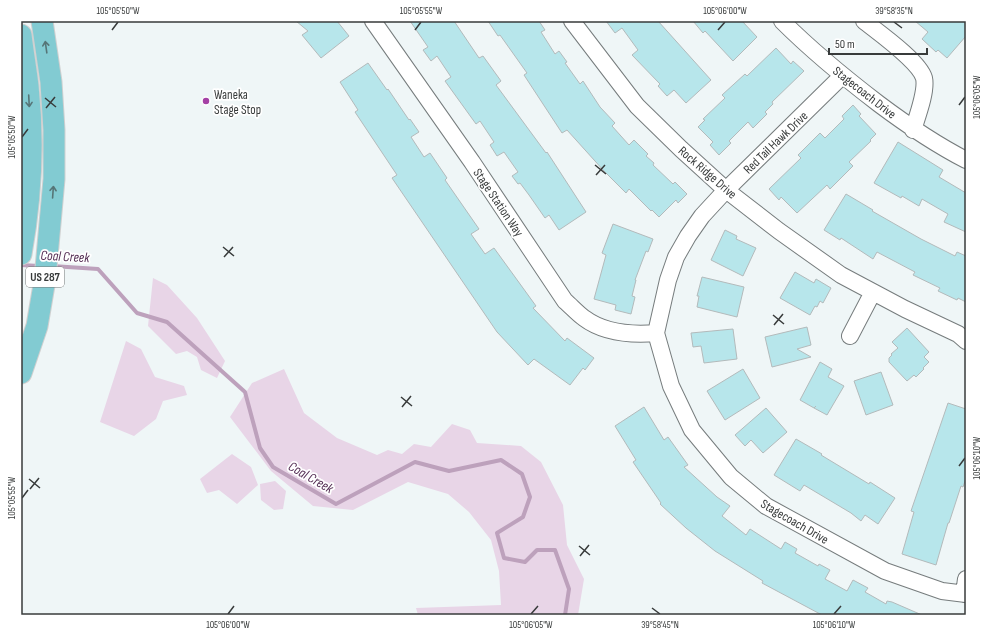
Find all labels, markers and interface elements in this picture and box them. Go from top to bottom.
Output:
text: 105°05'50"W [97,5,140,17]
text: 105°05'55"W [400,5,443,17]
text: 105°06'00"W [703,5,747,17]
text: 39°58'35"N [875,5,913,17]
scale bar [829,30,927,56]
text: 50 m [835,37,855,52]
one-way arrow [42,41,50,54]
street label: Stagecoach Drive [830,63,899,122]
text: 105°06'05"W [971,75,983,119]
place label: Waneka Stage Stop [214,87,261,118]
one-way arrow [25,94,33,107]
marker: Waneka Stage Stop [201,96,211,106]
street label: Red Tail Hawk Drive [740,108,811,177]
text: 105°05'50"W [6,115,18,158]
street label: Rock Ridge Drive [675,143,740,203]
street label: Stage Station Way [469,165,527,240]
one-way arrow [50,186,57,199]
water label: Coal Creek [40,247,91,266]
road number: US 287 [26,267,64,287]
text: 105°06'10"W [971,436,983,479]
water label: Coal Creek [285,458,337,497]
text: 105°05'55"W [6,476,18,519]
street label: Stagecoach Drive [758,496,831,548]
text: 105°06'00"W [206,619,250,631]
text: 105°06'05"W [509,619,553,631]
text: 39°58'45"N [641,619,679,631]
text: 105°06'10"W [813,619,856,631]

